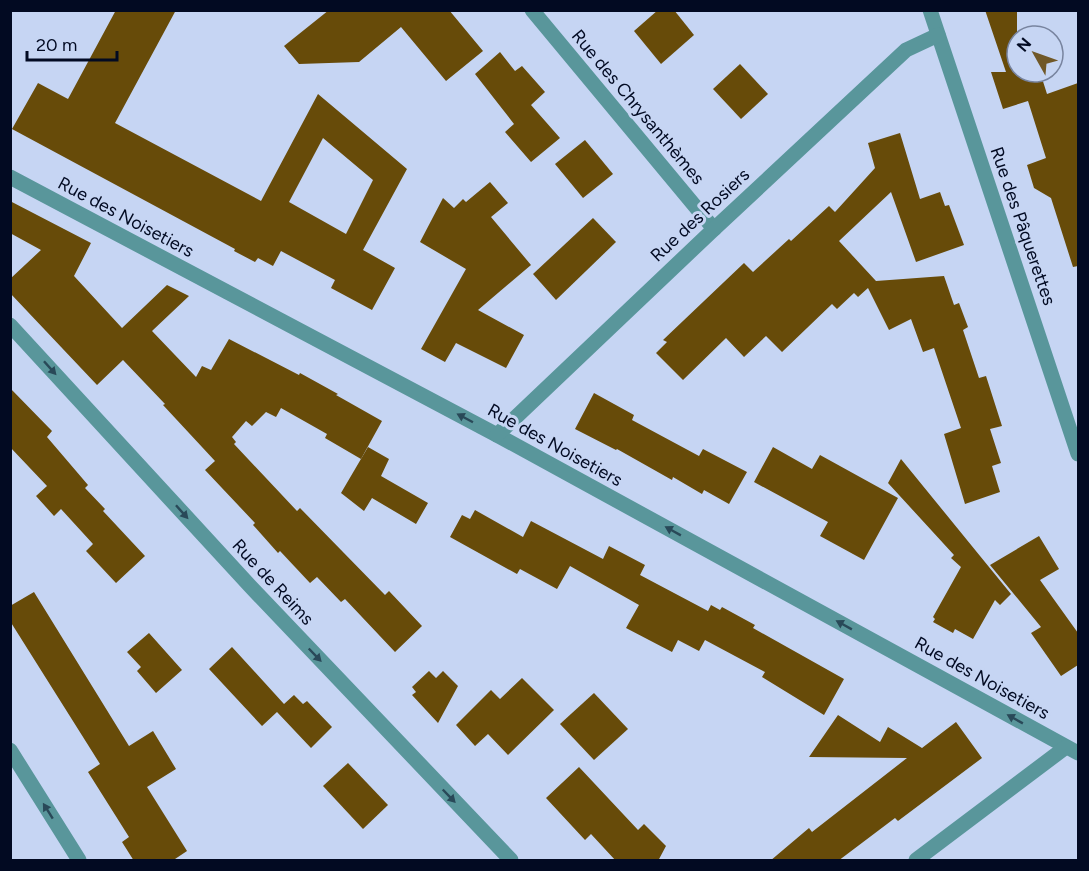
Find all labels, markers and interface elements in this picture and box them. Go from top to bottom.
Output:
scale bar [27,24,117,62]
north arrow [1005,24,1065,84]
street label: Rue des Chrysanthèmes [567,25,709,189]
text: 20 m [36,34,77,56]
text: N [1013,34,1035,56]
street label: Rue des Pâquerettes [986,144,1060,308]
street label: Rue des Rosiers [646,164,754,266]
street label: Rue des Noisetiers [54,172,198,262]
one-way arrow [43,361,57,376]
street label: Rue des Noisetiers [484,399,626,491]
one-way arrow [456,413,473,423]
one-way arrow [175,504,188,519]
one-way arrow [664,526,681,536]
street label: Rue de Reims [228,534,318,630]
one-way arrow [835,620,852,630]
street label: Rue des Noisetiers [911,632,1053,724]
one-way arrow [308,647,322,662]
one-way arrow [1006,714,1023,724]
one-way arrow [442,789,456,803]
one-way arrow [42,803,53,819]

